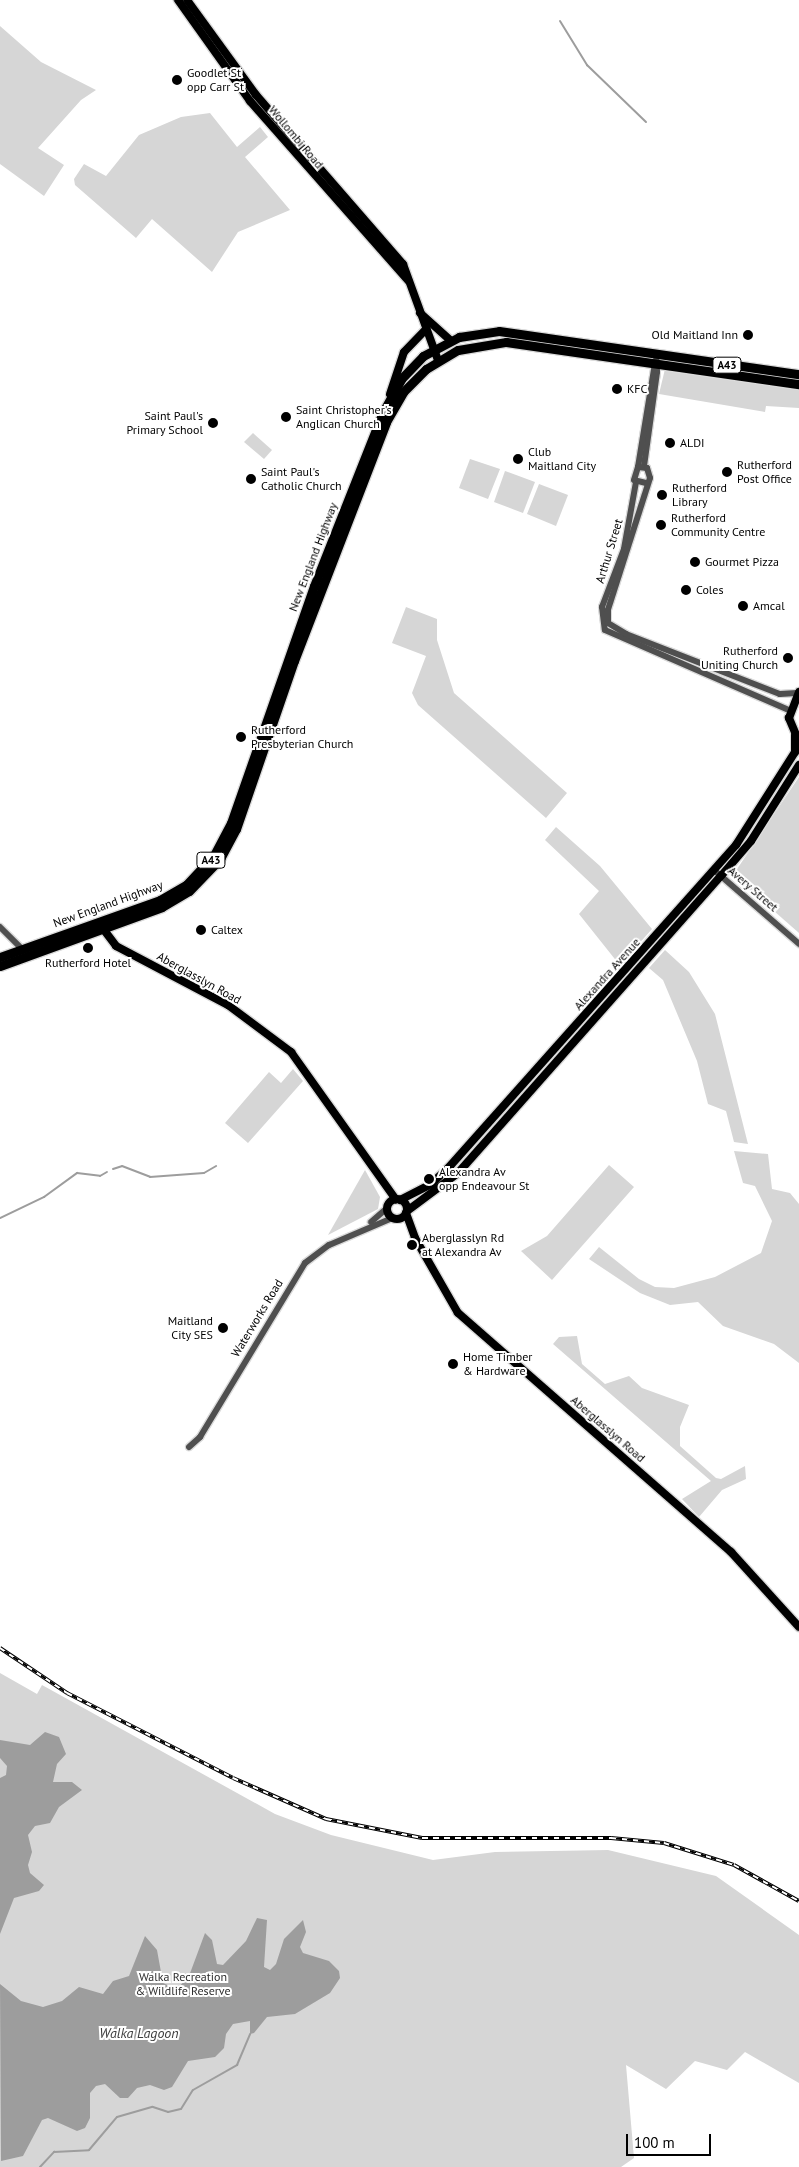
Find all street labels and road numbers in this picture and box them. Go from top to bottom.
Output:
street label: Wollombi Road [266,103,326,171]
road number: A43 [712,356,742,374]
street label: New England Highway [286,500,340,614]
street label: Arthur Street [592,517,626,585]
road number: A43 [196,852,226,868]
street label: Avery Street [725,863,781,915]
street label: New England Highway [51,877,165,931]
street label: Alexandra Avenue [571,935,643,1013]
street label: Aberglasslyn Road [154,949,244,1007]
street label: Waterworks Road [228,1277,286,1359]
street label: Aberglasslyn Road [568,1393,648,1465]

